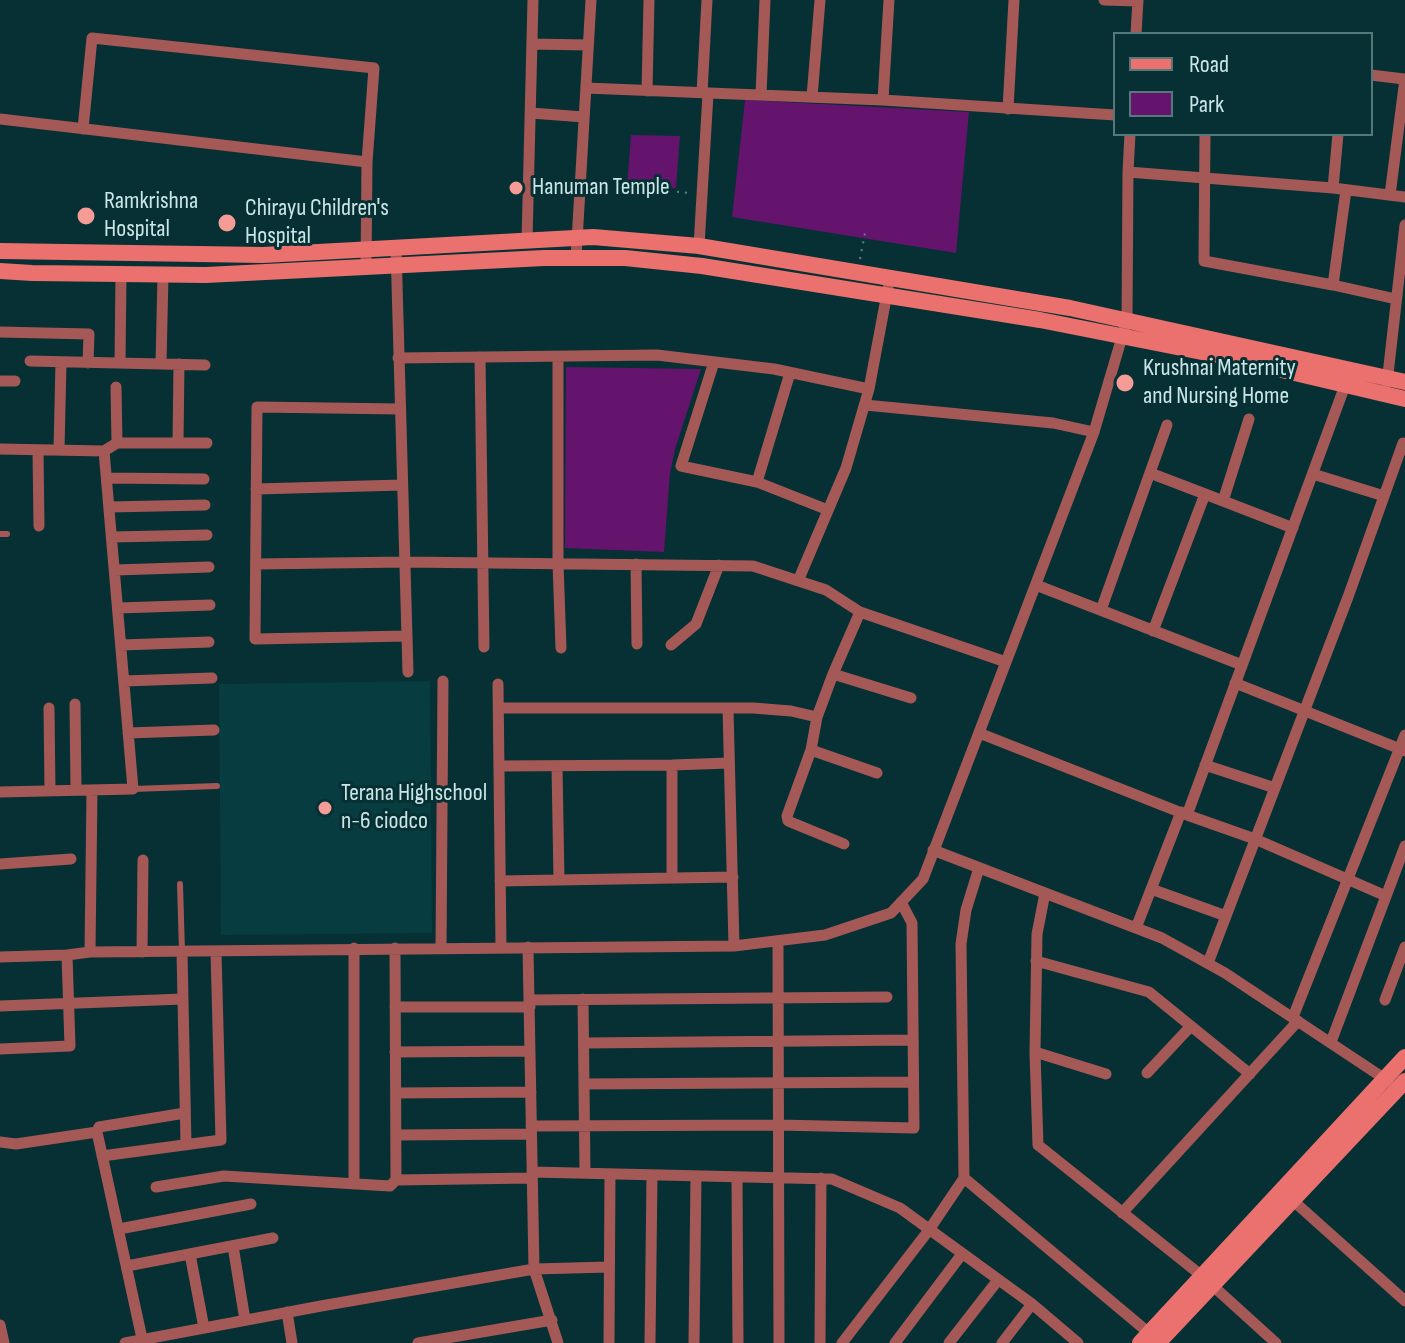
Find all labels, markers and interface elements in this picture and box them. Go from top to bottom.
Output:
legend [1113,32,1373,136]
text: Road [1189,50,1229,79]
text: Park [1189,90,1224,119]
place label: Hanuman Temple [532,174,670,202]
marker: Hanuman Temple [507,179,525,197]
place label: Ramkrishna Hospital [104,188,198,244]
place label: Chirayu Children's Hospital [245,195,389,251]
marker: Ramkrishna Hospital [75,205,97,227]
marker: Chirayu Children's Hospital [216,212,238,234]
place label: Krushnai Maternity and Nursing Home [1143,355,1296,411]
marker: Krushnai Maternity and Nursing Home [1114,372,1136,394]
place label: Terana Highschool n-6 ciodco [341,780,487,836]
marker: Terana Highschool n-6 ciodco [316,799,334,817]

